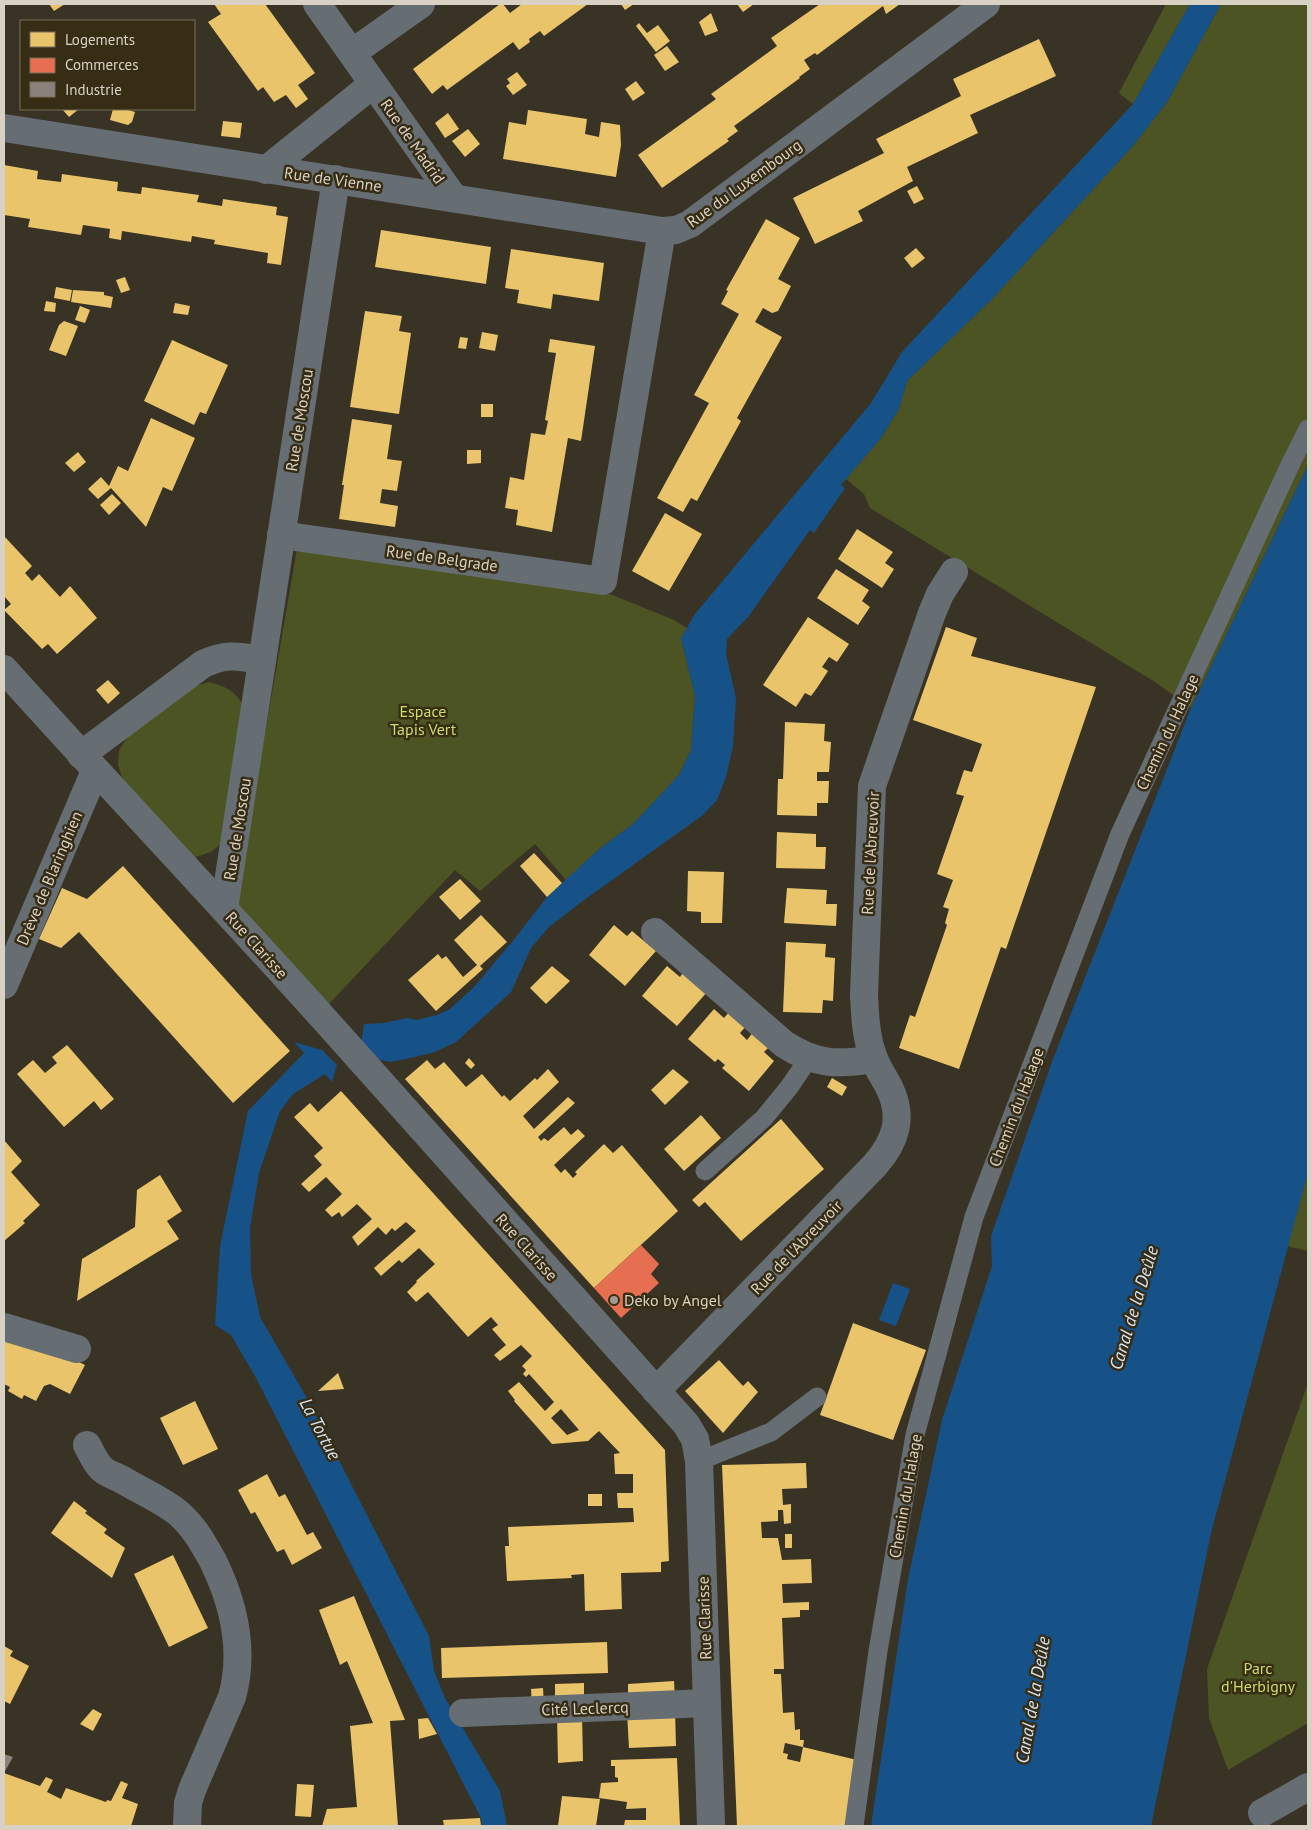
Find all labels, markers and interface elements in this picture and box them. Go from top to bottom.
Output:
legend [20,20,195,110]
text: Logements [65,30,135,49]
text: Commerces [65,55,139,74]
text: Industrie [65,80,122,99]
street label: Rue de Madrid [376,95,450,187]
street label: Rue du Luxembourg [683,135,805,231]
street label: Rue de Vienne [283,162,383,196]
street label: Rue de Moscou [281,367,317,473]
street label: Rue de Belgrade [385,540,499,576]
street label: Chemin du Halage [1131,671,1203,793]
park label: Espace Tapis Vert [390,701,457,739]
street label: Rue de Moscou [219,776,255,882]
street label: Rue de l'Abreuvoir [857,790,883,915]
street label: Drève de Blaringhien [12,808,86,948]
street label: Rue Clarisse [222,907,292,983]
street label: Chemin du Halage [984,1045,1048,1169]
street label: Rue de l'Abreuvoir [746,1195,847,1298]
street label: Rue Clarisse [492,1209,562,1285]
water label: Canal de la Deûle [1104,1242,1163,1373]
place label: Deko by Angel [624,1290,722,1310]
marker: Deko by Angel [608,1294,620,1306]
water label: La Tortue [295,1394,347,1464]
street label: Chemin du Halage [884,1432,926,1560]
street label: Rue Clarisse [693,1576,715,1660]
water label: Canal de la Deûle [1010,1634,1055,1765]
park label: Parc d'Herbigny [1221,1658,1296,1696]
street label: Cité Leclercq [541,1696,629,1720]

